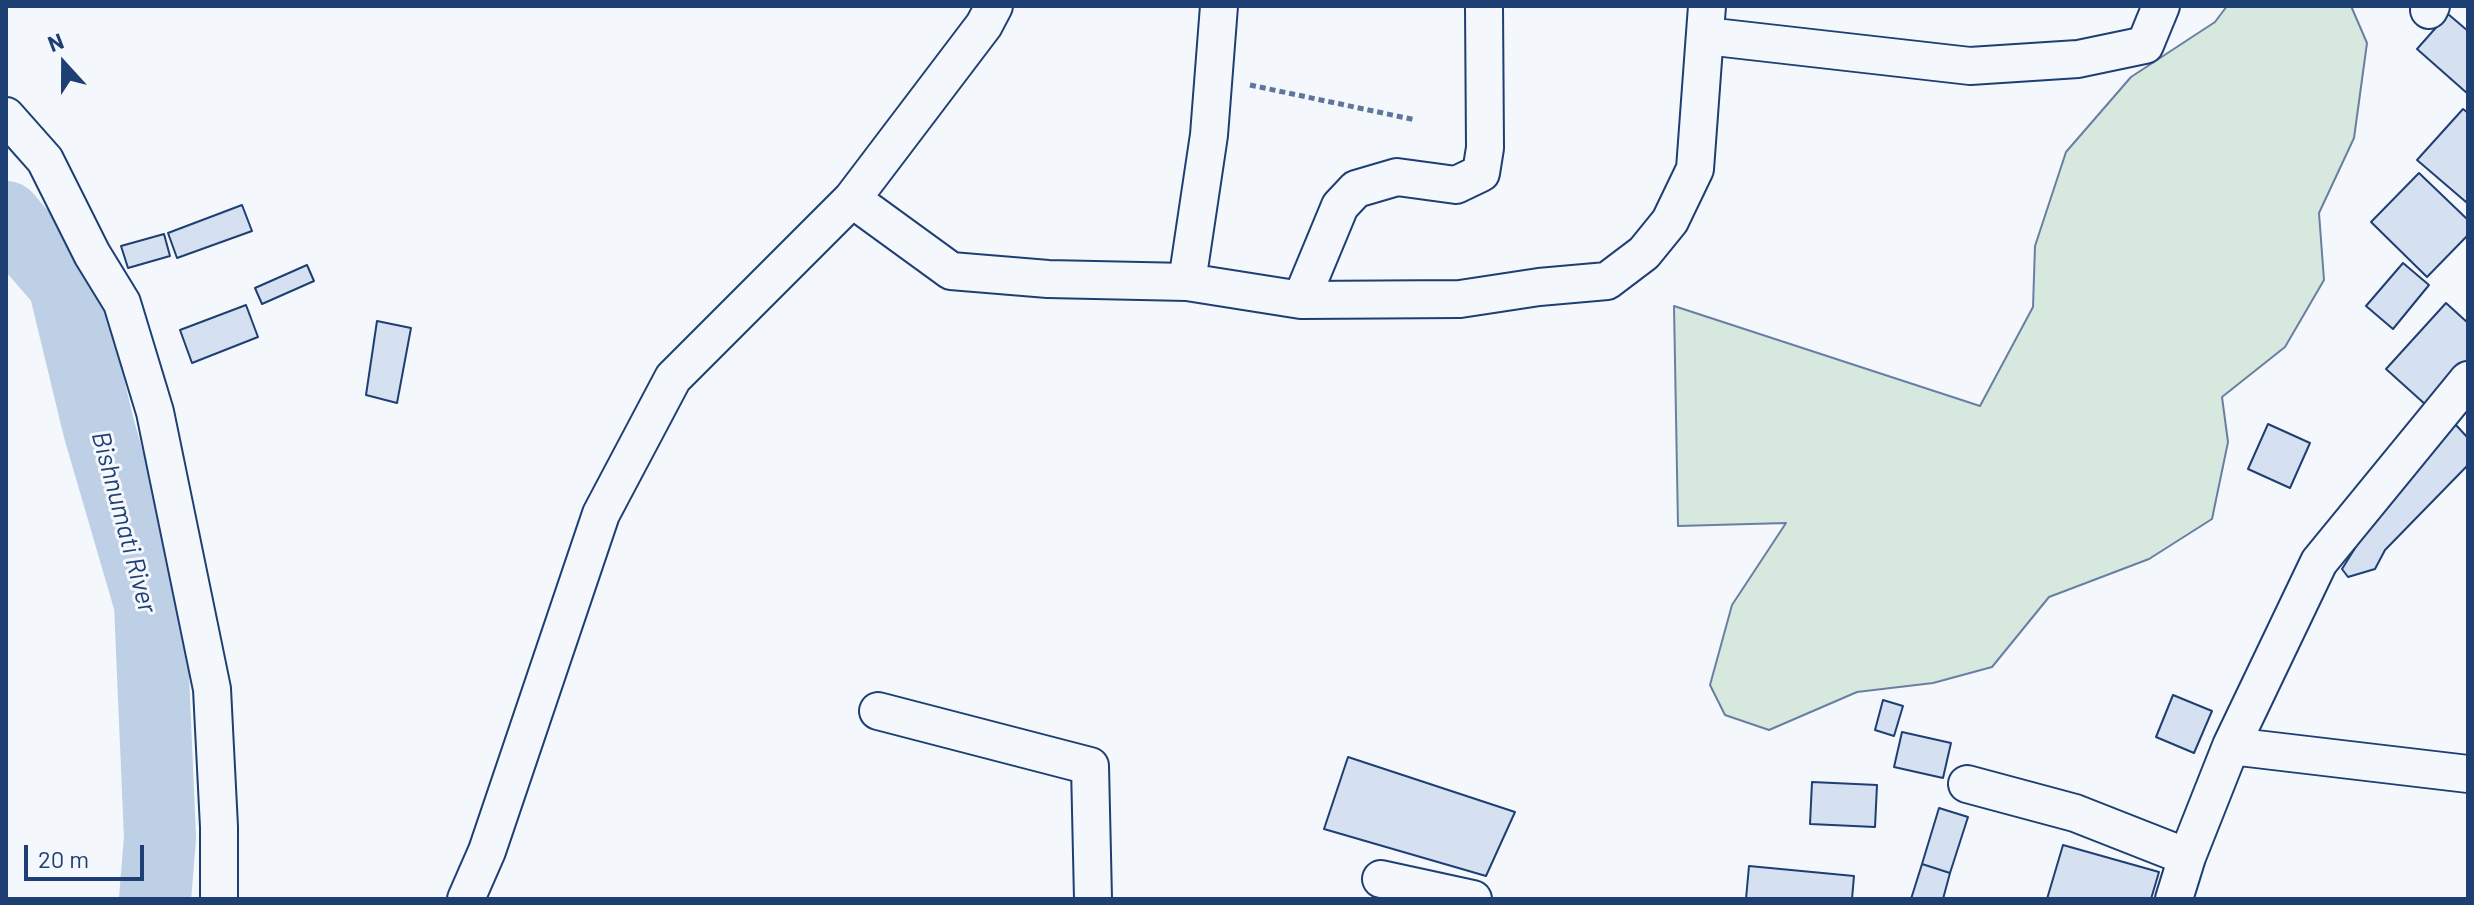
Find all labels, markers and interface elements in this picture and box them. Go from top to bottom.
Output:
north arrow [24,24,104,104]
text: N [44,27,67,56]
water label: Bishnumati River [85,428,163,616]
scale bar [28,829,148,879]
text: 20 m [38,844,89,873]

